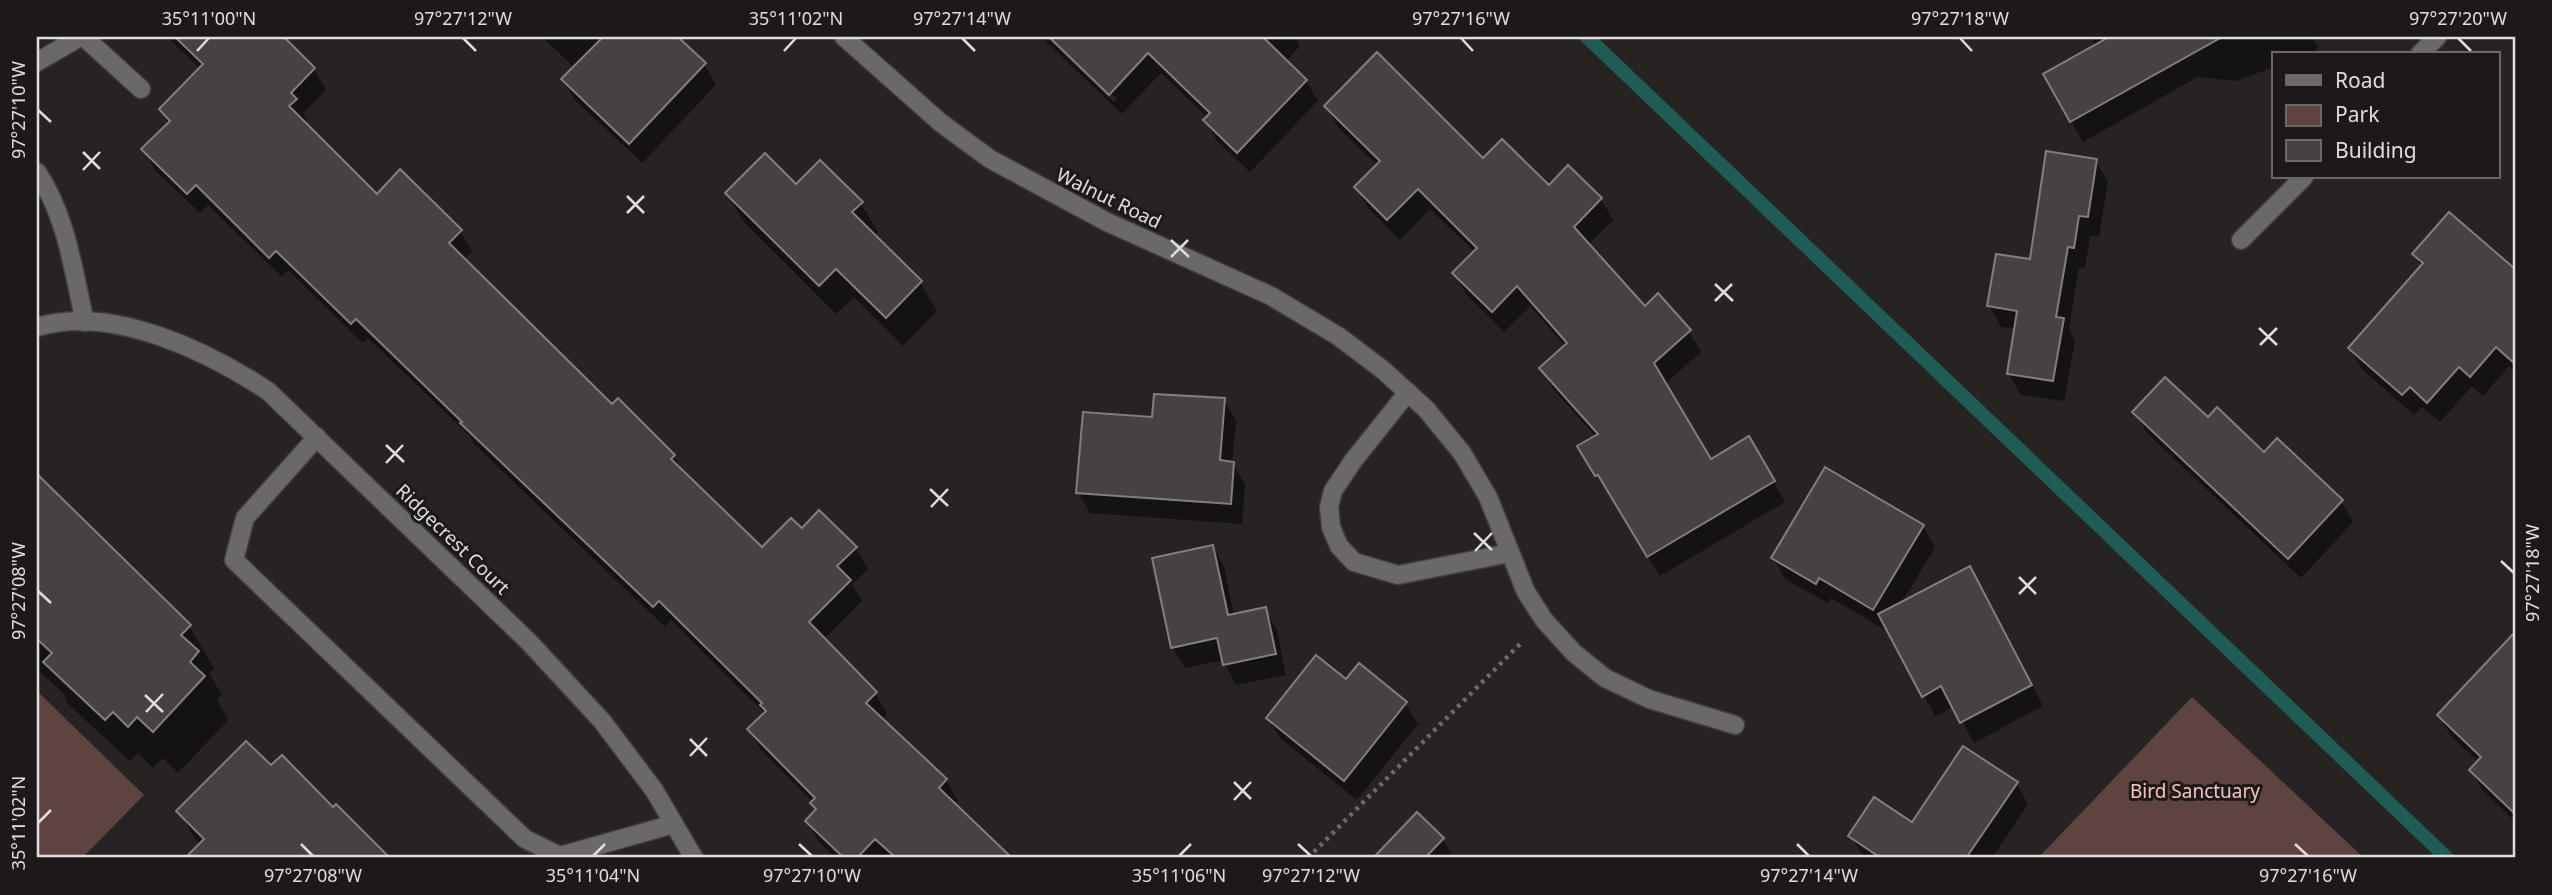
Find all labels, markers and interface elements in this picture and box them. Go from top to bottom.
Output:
text: 35°11'00"N [162,6,256,30]
text: 97°27'12"W [414,6,512,30]
text: 35°11'02"N [749,6,843,30]
text: 97°27'14"W [913,6,1011,30]
text: 97°27'16"W [1412,6,1510,30]
text: 97°27'18"W [1911,6,2009,30]
text: 97°27'20"W [2409,6,2507,30]
legend [2272,52,2500,178]
text: 97°27'10"W [6,61,30,159]
text: Road [2335,66,2385,94]
text: Park [2335,100,2380,128]
text: Building [2335,136,2417,164]
street label: Walnut Road [1052,161,1166,235]
street label: Ridgecrest Court [390,478,516,600]
text: 97°27'18"W [2520,524,2544,622]
text: 97°27'08"W [6,542,30,640]
text: 35°11'02"N [6,776,30,870]
park label: Bird Sanctuary [2130,778,2260,804]
text: 97°27'08"W [264,863,362,887]
text: 35°11'04"N [546,863,640,887]
text: 97°27'10"W [763,863,861,887]
text: 35°11'06"N [1132,863,1226,887]
text: 97°27'12"W [1262,863,1360,887]
text: 97°27'14"W [1760,863,1858,887]
text: 97°27'16"W [2259,863,2357,887]

